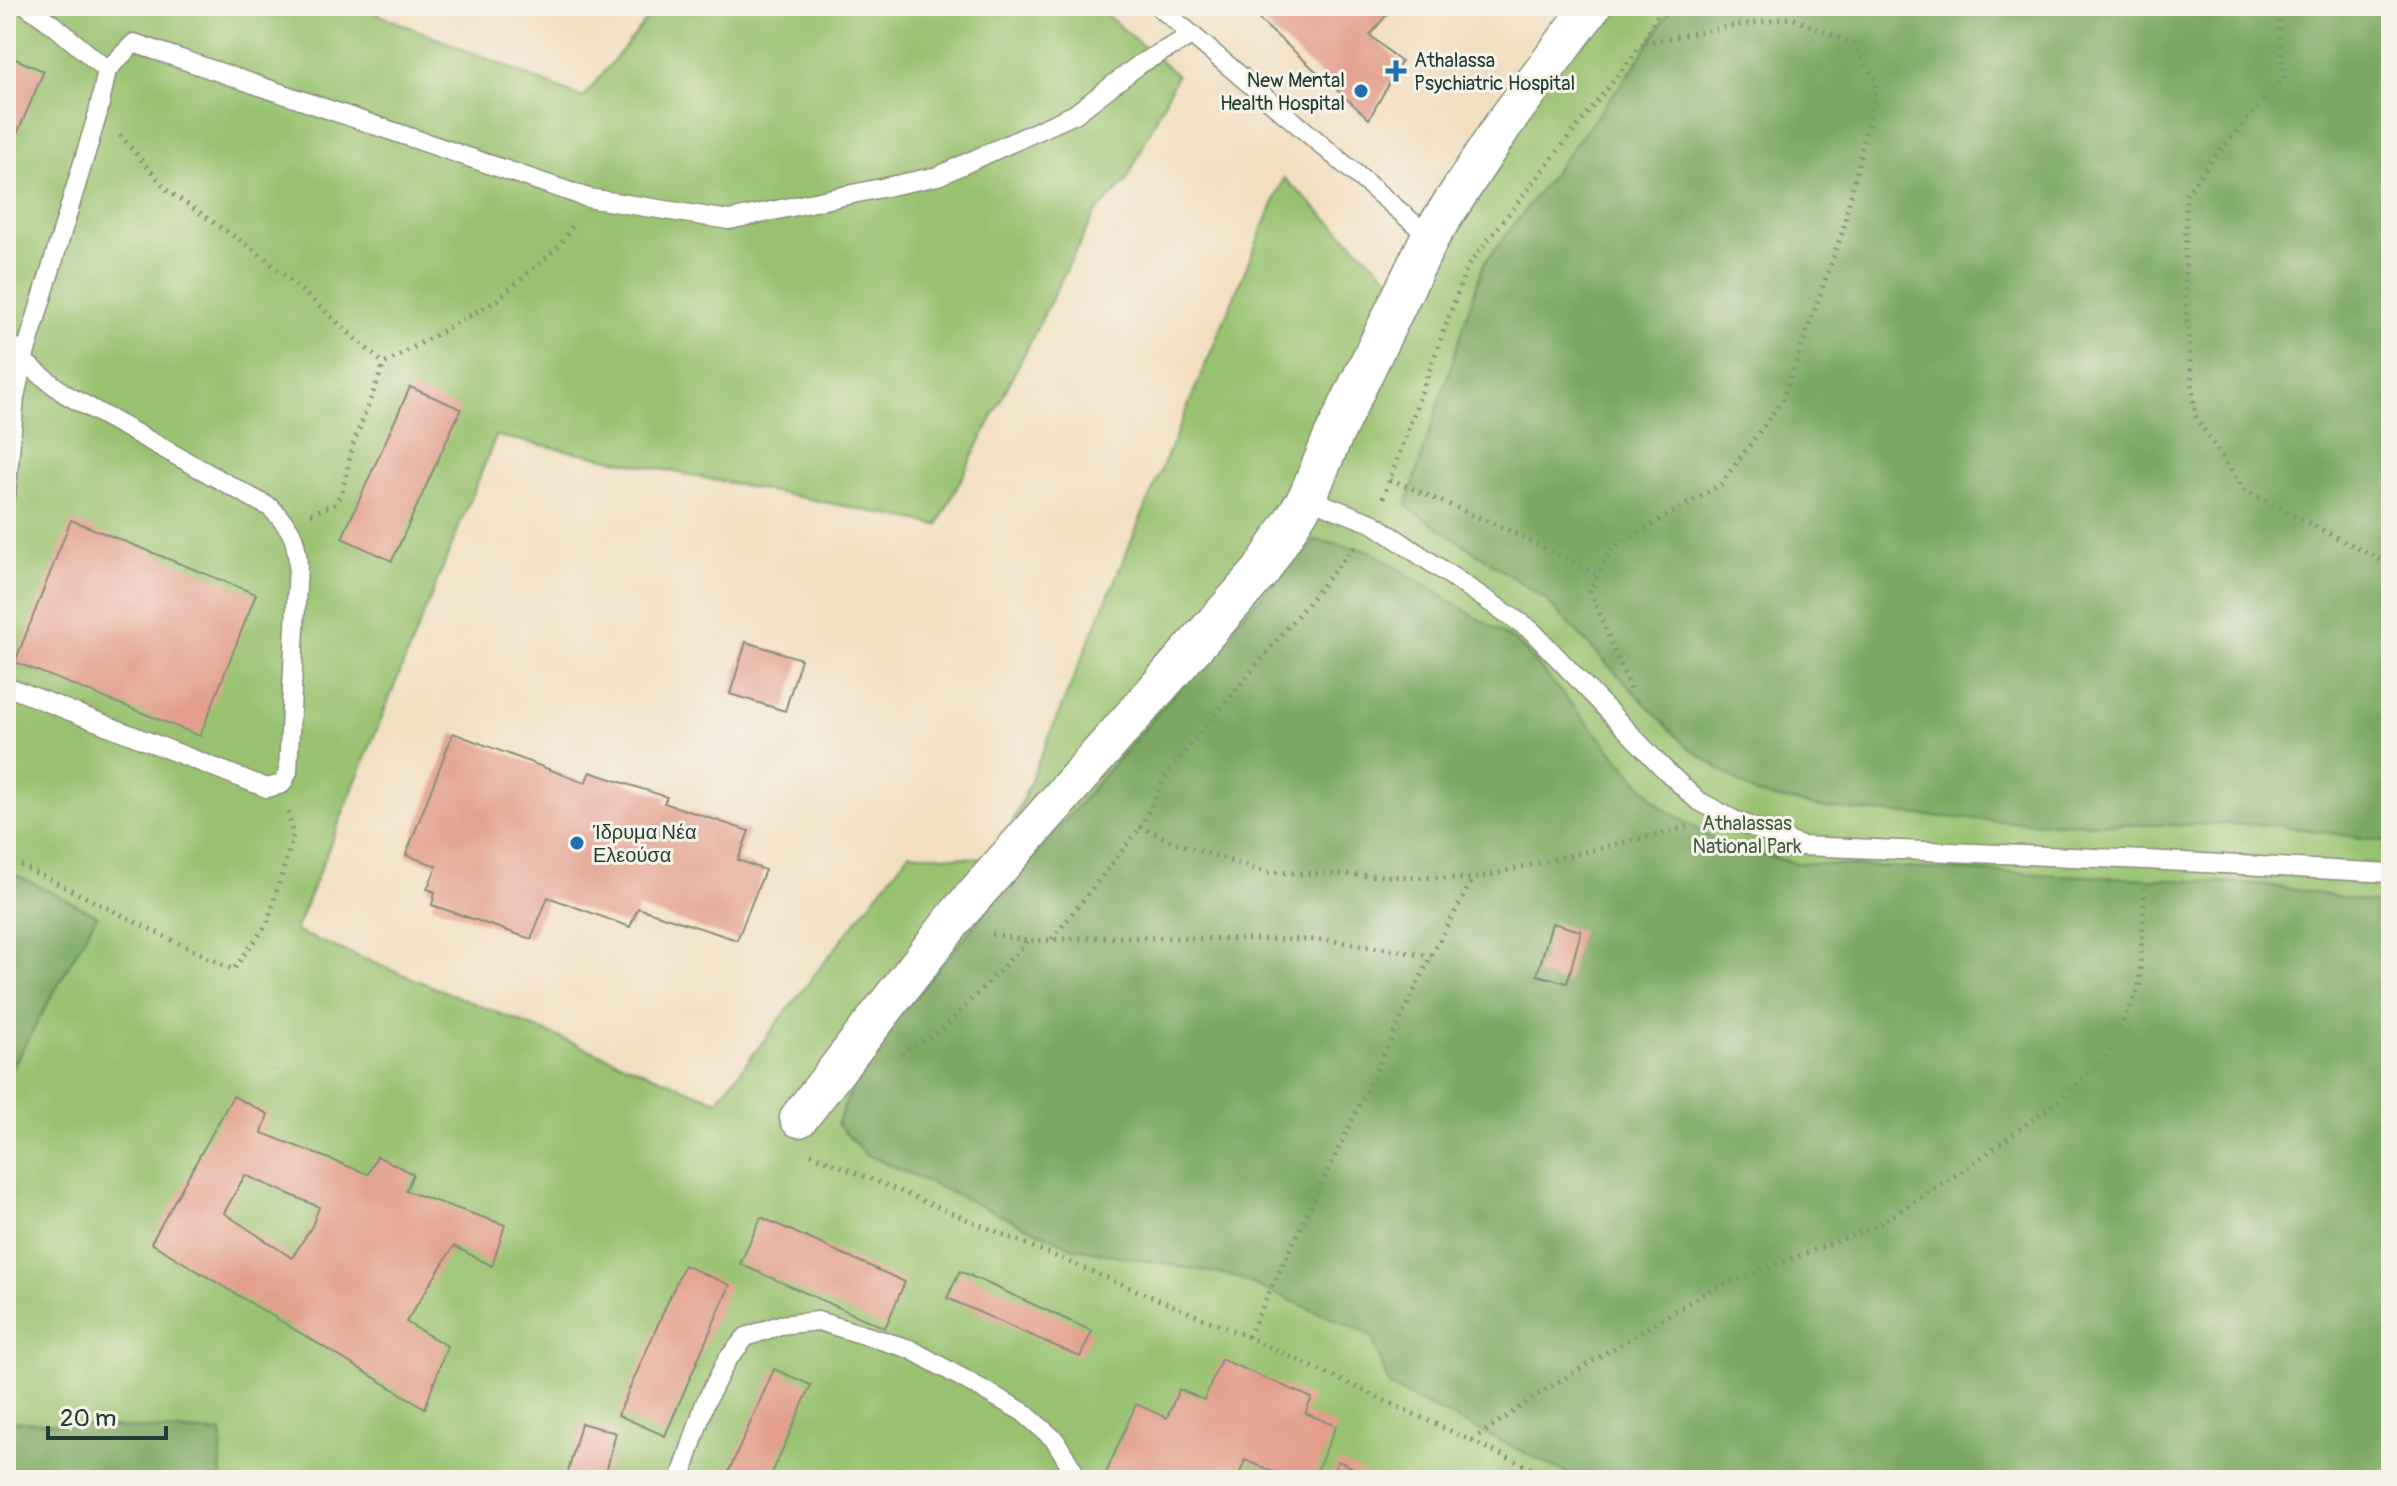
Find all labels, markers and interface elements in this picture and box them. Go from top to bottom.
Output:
place label: Athalassa Psychiatric Hospital [1414,48,1575,96]
marker: Athalassa Psychiatric Hospital [1385,60,1407,82]
place label: New Mental Health Hospital [1220,68,1345,116]
marker: New Mental Health Hospital [1352,82,1370,100]
park label: Athalassas National Park [1692,811,1802,859]
place label: Ίδρυμα Νέα Ελεούσα [592,820,696,868]
marker: Ίδρυμα Νέα Ελεούσα [568,834,586,852]
scale bar [48,1390,166,1440]
text: 20 m [60,1404,116,1433]

